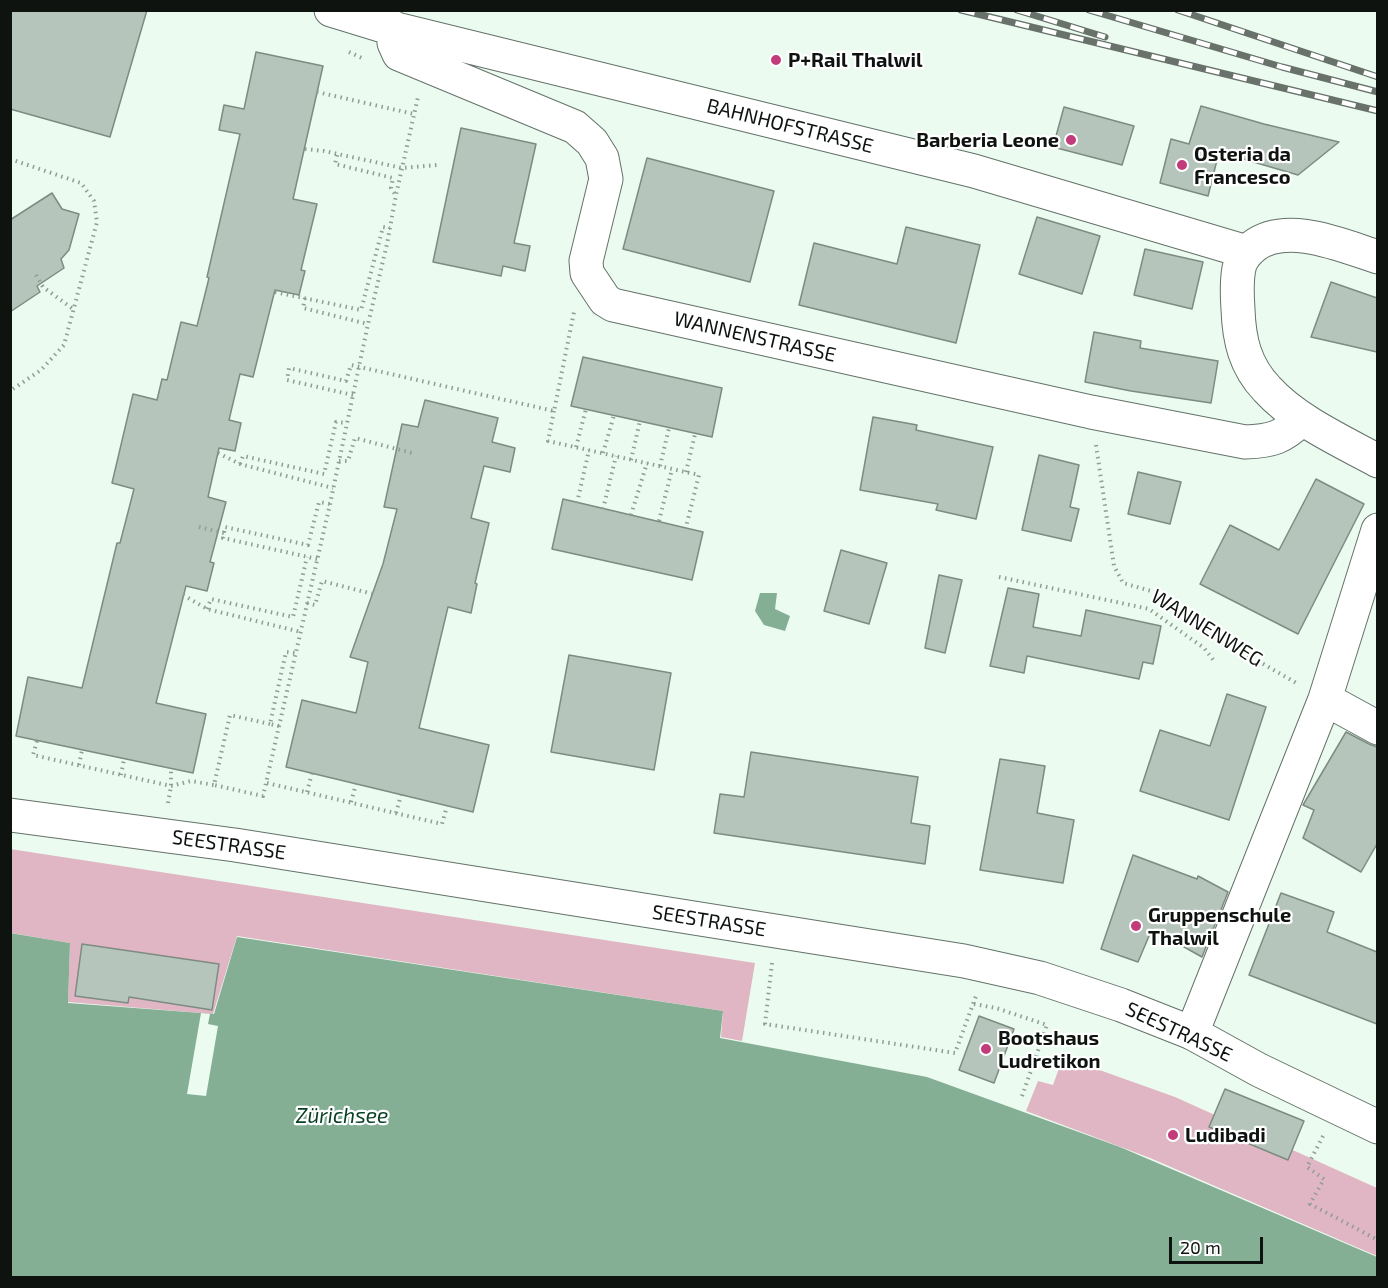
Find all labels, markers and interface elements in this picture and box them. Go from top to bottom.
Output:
place label: P+Rail Thalwil [788,48,923,72]
marker: P+Rail Thalwil [769,53,783,67]
street label: BAHNHOFSTRASSE [704,94,876,158]
place label: Barberia Leone [916,128,1059,152]
marker: Barberia Leone [1064,133,1078,147]
place label: Osteria da Francesco [1194,142,1291,189]
marker: Osteria da Francesco [1175,158,1189,172]
street label: WANNENSTRASSE [672,307,838,367]
street label: WANNENWEG [1147,584,1267,672]
street label: SEESTRASSE [170,825,288,865]
street label: SEESTRASSE [650,900,768,942]
place label: Gruppenschule Thalwil [1148,903,1291,950]
marker: Gruppenschule Thalwil [1129,919,1143,933]
street label: SEESTRASSE [1122,997,1236,1067]
place label: Bootshaus Ludretikon [998,1026,1101,1073]
marker: Bootshaus Ludretikon [979,1042,993,1056]
water label: Zürichsee [296,1103,388,1129]
place label: Ludibadi [1185,1123,1266,1147]
marker: Ludibadi [1166,1128,1180,1142]
scale bar [1172,1225,1266,1263]
text: 20 m [1180,1236,1221,1258]

